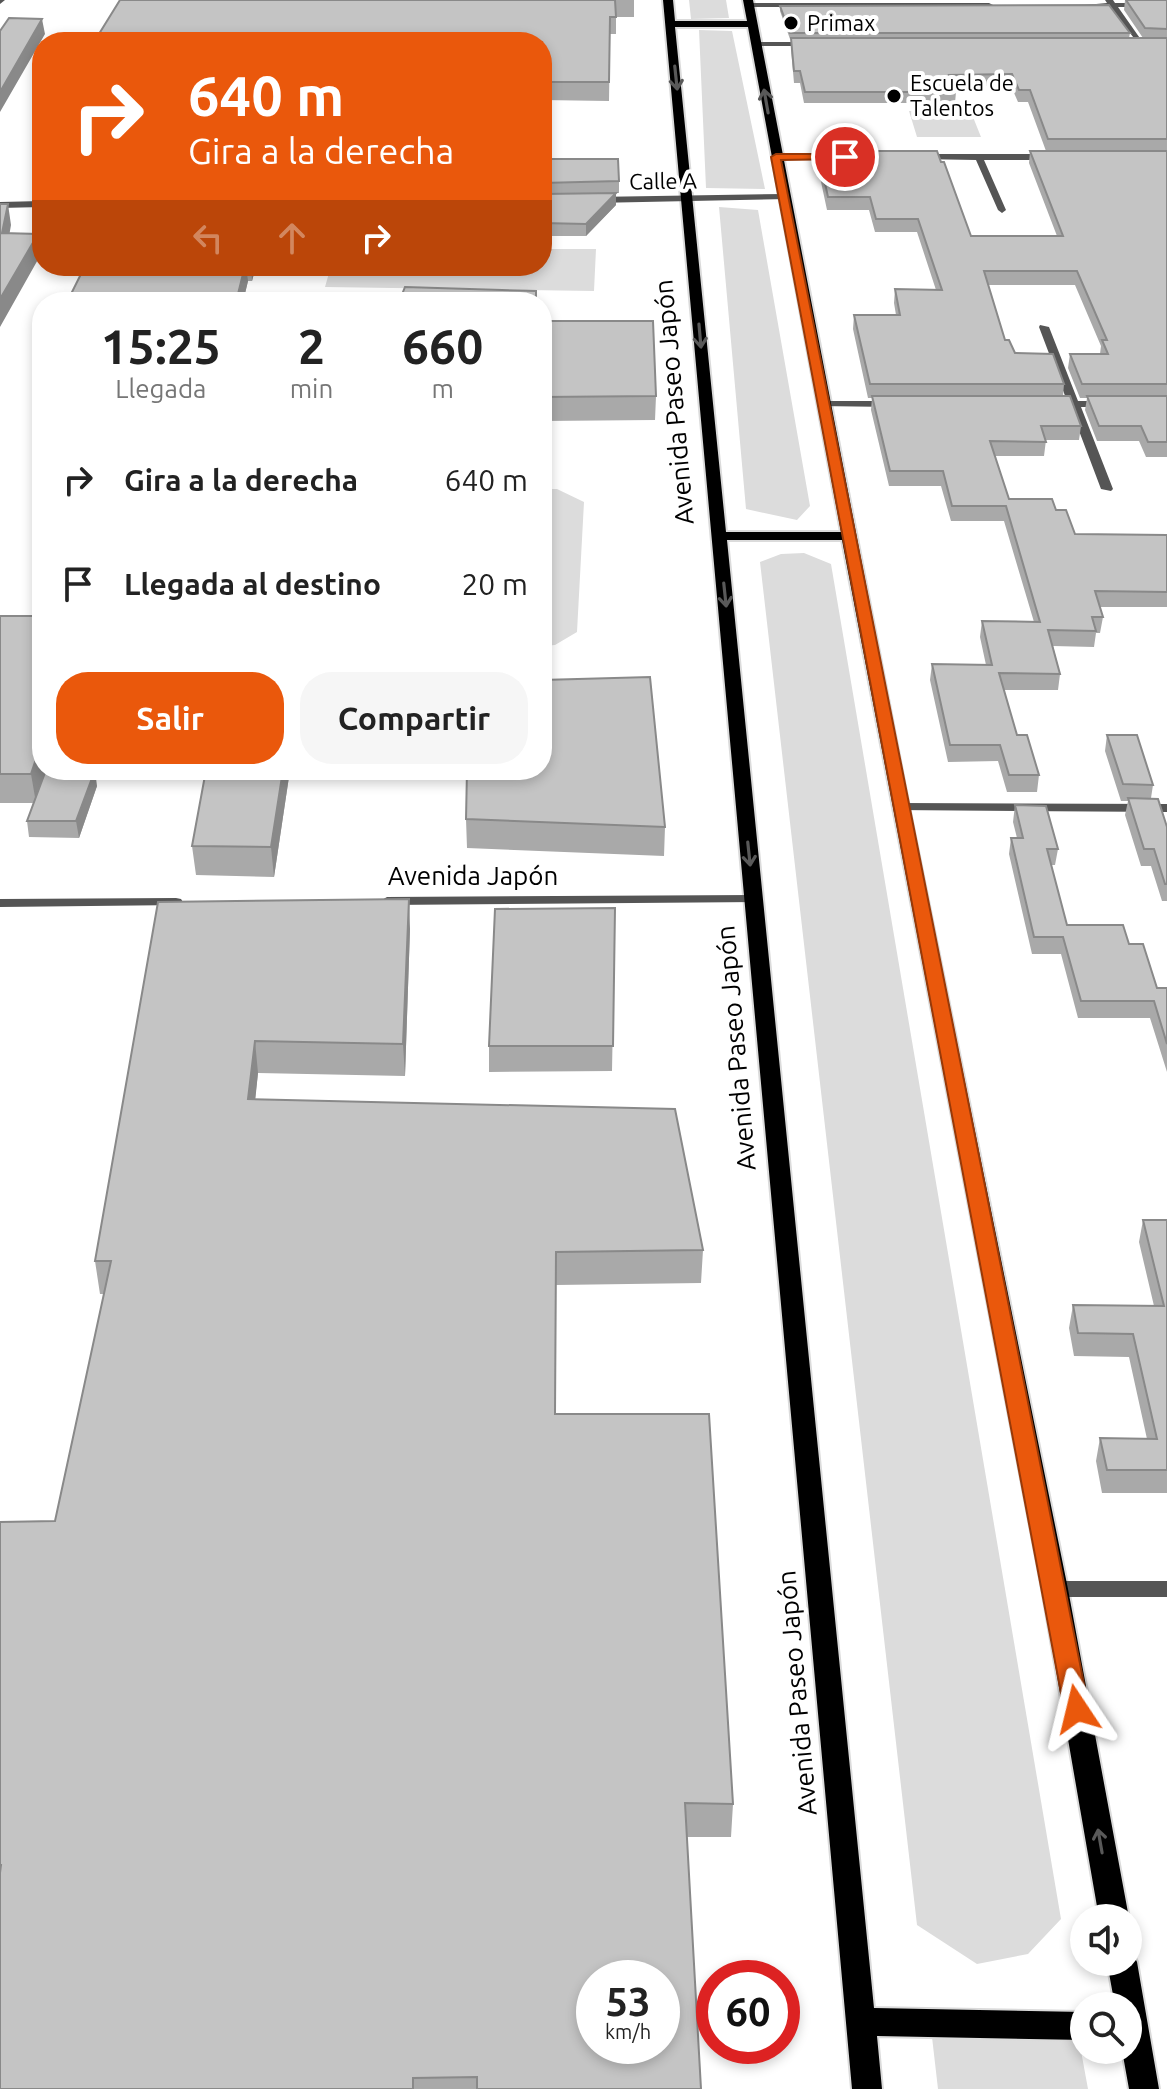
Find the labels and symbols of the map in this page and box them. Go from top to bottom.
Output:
place label: Primax [807,10,875,35]
marker: Primax [782,14,800,32]
one-way arrow [668,64,683,91]
place label: Escuela de Talentos [910,70,1014,120]
marker: Escuela de Talentos [885,87,903,105]
one-way arrow [758,89,773,114]
pin [811,123,879,191]
street label: Calle A [629,167,698,194]
street label: Avenida Paseo Japón [648,278,699,526]
one-way arrow [693,323,708,349]
one-way arrow [718,581,733,608]
one-way arrow [742,840,757,867]
street label: Avenida Japón [388,861,558,890]
street label: Avenida Paseo Japón [710,924,761,1172]
street label: Avenida Paseo Japón [771,1569,822,1817]
position arrow [1035,1667,1119,1751]
one-way arrow [1092,1829,1107,1854]
speed limit sign: 60 [696,1960,800,2064]

